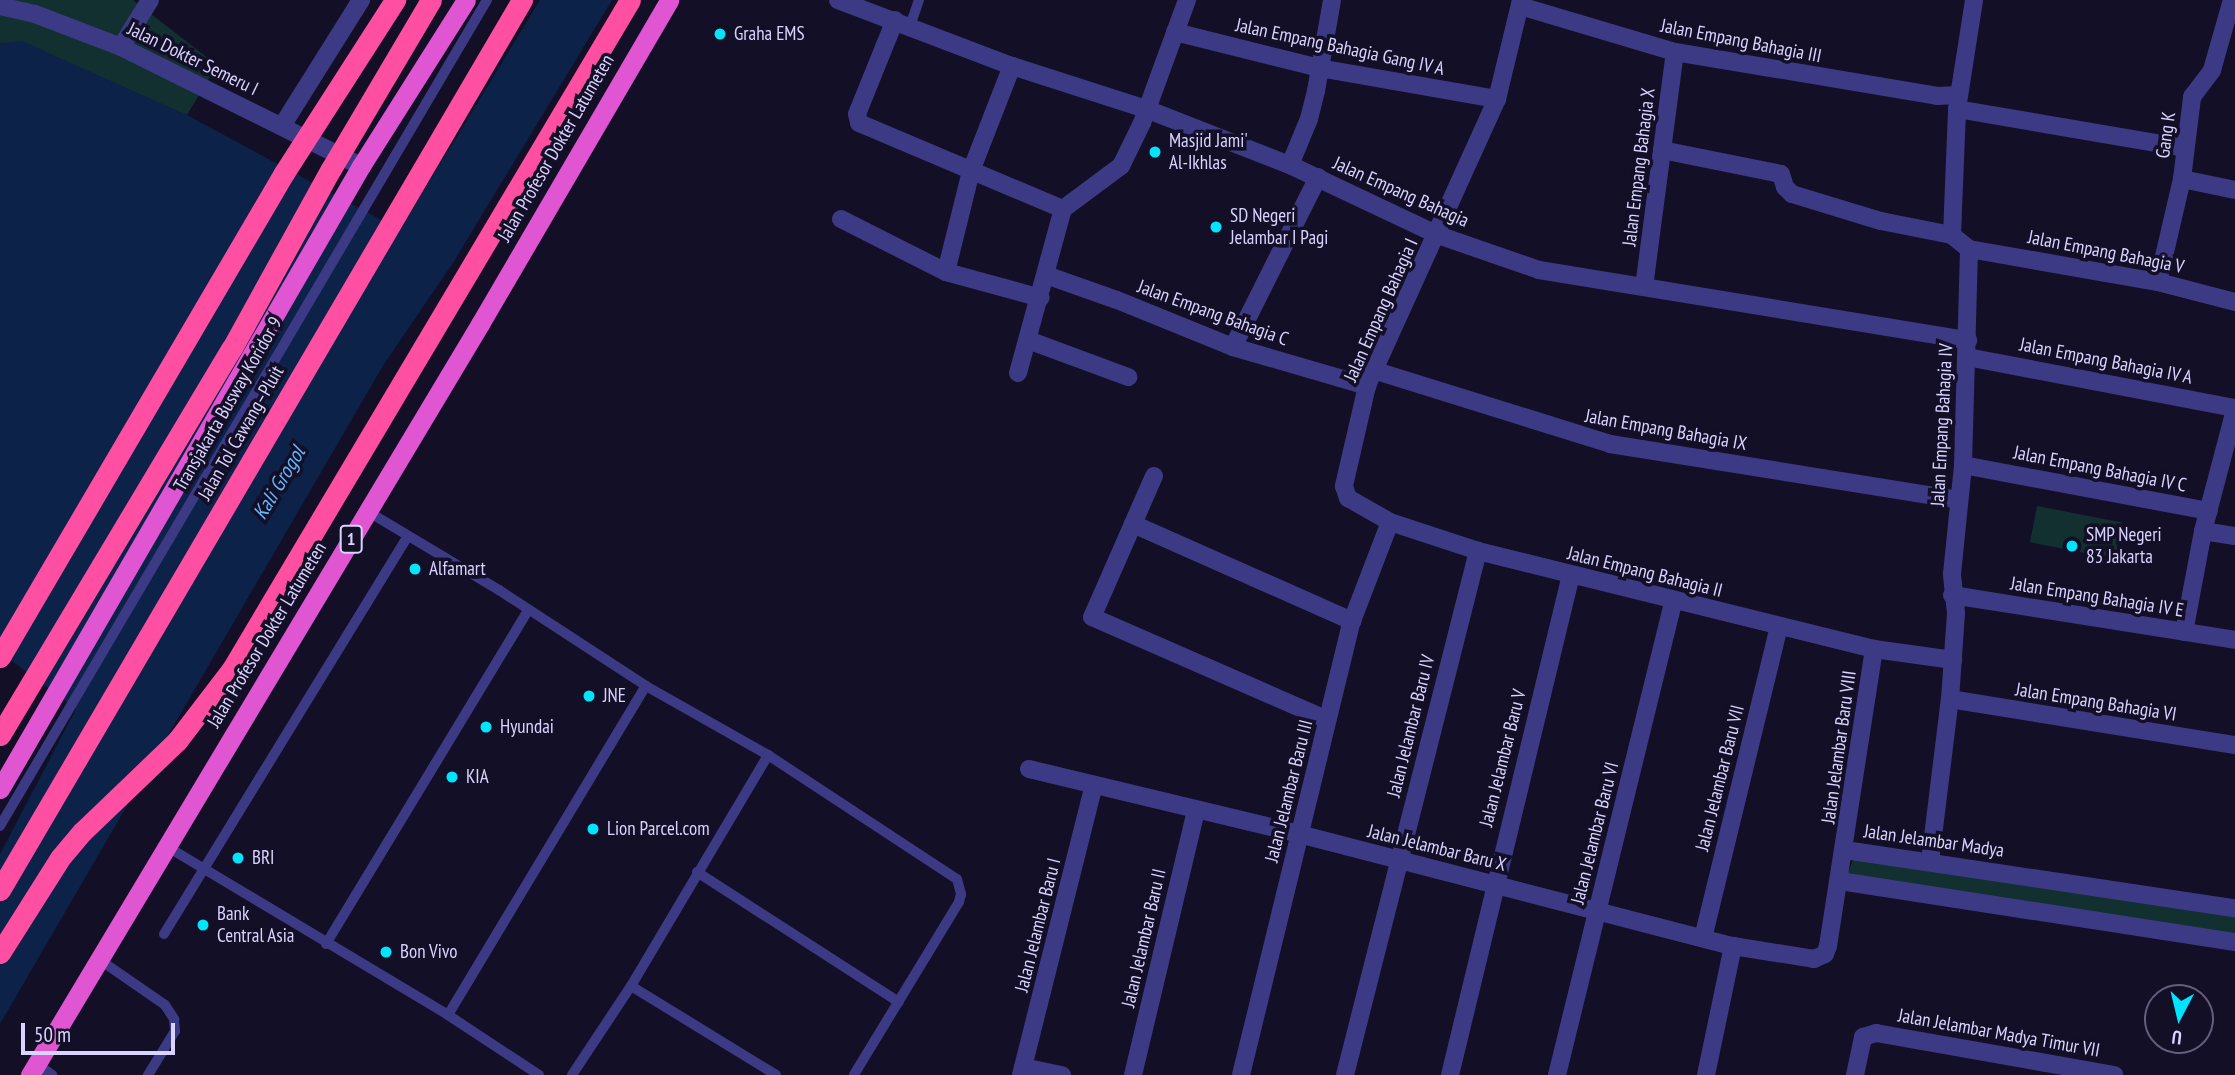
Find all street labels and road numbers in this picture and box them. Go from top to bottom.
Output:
street label: Jalan Empang Bahagia Gang IV A [1233,14,1447,80]
street label: Jalan Empang Bahagia III [1659,14,1823,68]
street label: Jalan Dokter Semeru I [124,18,262,100]
street label: Jalan Profesor Dokter Latumeten [493,50,619,246]
street label: Jalan Empang Bahagia X [1618,86,1660,248]
street label: Gang K [2151,110,2181,160]
street label: Jalan Empang Bahagia [1330,152,1472,232]
street label: Jalan Empang Bahagia V [2026,226,2186,278]
street label: Jalan Empang Bahagia I [1339,235,1423,385]
street label: Jalan Empang Bahagia C [1135,275,1291,351]
street label: Transjakarta Busway Koridor 9 [169,313,287,495]
street label: Jalan Empang Bahagia IV A [2017,333,2195,389]
street label: Jalan Empang Bahagia IV [1926,343,1958,507]
street label: Jalan Tol Cawang–Pluit [193,362,289,504]
street label: Jalan Empang Bahagia IX [1583,405,1749,455]
street label: Jalan Empang Bahagia IV C [2011,441,2189,497]
road number: 1 [339,524,363,554]
street label: Jalan Profesor Dokter Latumeten [203,538,331,732]
street label: Jalan Empang Bahagia II [1565,542,1725,602]
street label: Jalan Empang Bahagia IV E [2009,572,2185,622]
street label: Jalan Jelambar Baru IV [1382,653,1440,799]
street label: Jalan Jelambar Baru VIII [1817,669,1861,825]
street label: Jalan Empang Bahagia VI [2014,678,2178,726]
street label: Jalan Jelambar Baru V [1475,687,1531,829]
street label: Jalan Jelambar Baru VII [1691,702,1749,854]
street label: Jalan Jelambar Baru III [1260,718,1318,864]
street label: Jalan Jelambar Baru VI [1566,760,1624,906]
street label: Jalan Jelambar Baru X [1365,820,1509,876]
street label: Jalan Jelambar Madya [1863,820,2005,862]
street label: Jalan Jelambar Baru I [1010,856,1066,994]
street label: Jalan Jelambar Baru II [1117,867,1171,1009]
street label: Jalan Jelambar Madya Timur VII [1896,1004,2102,1062]

